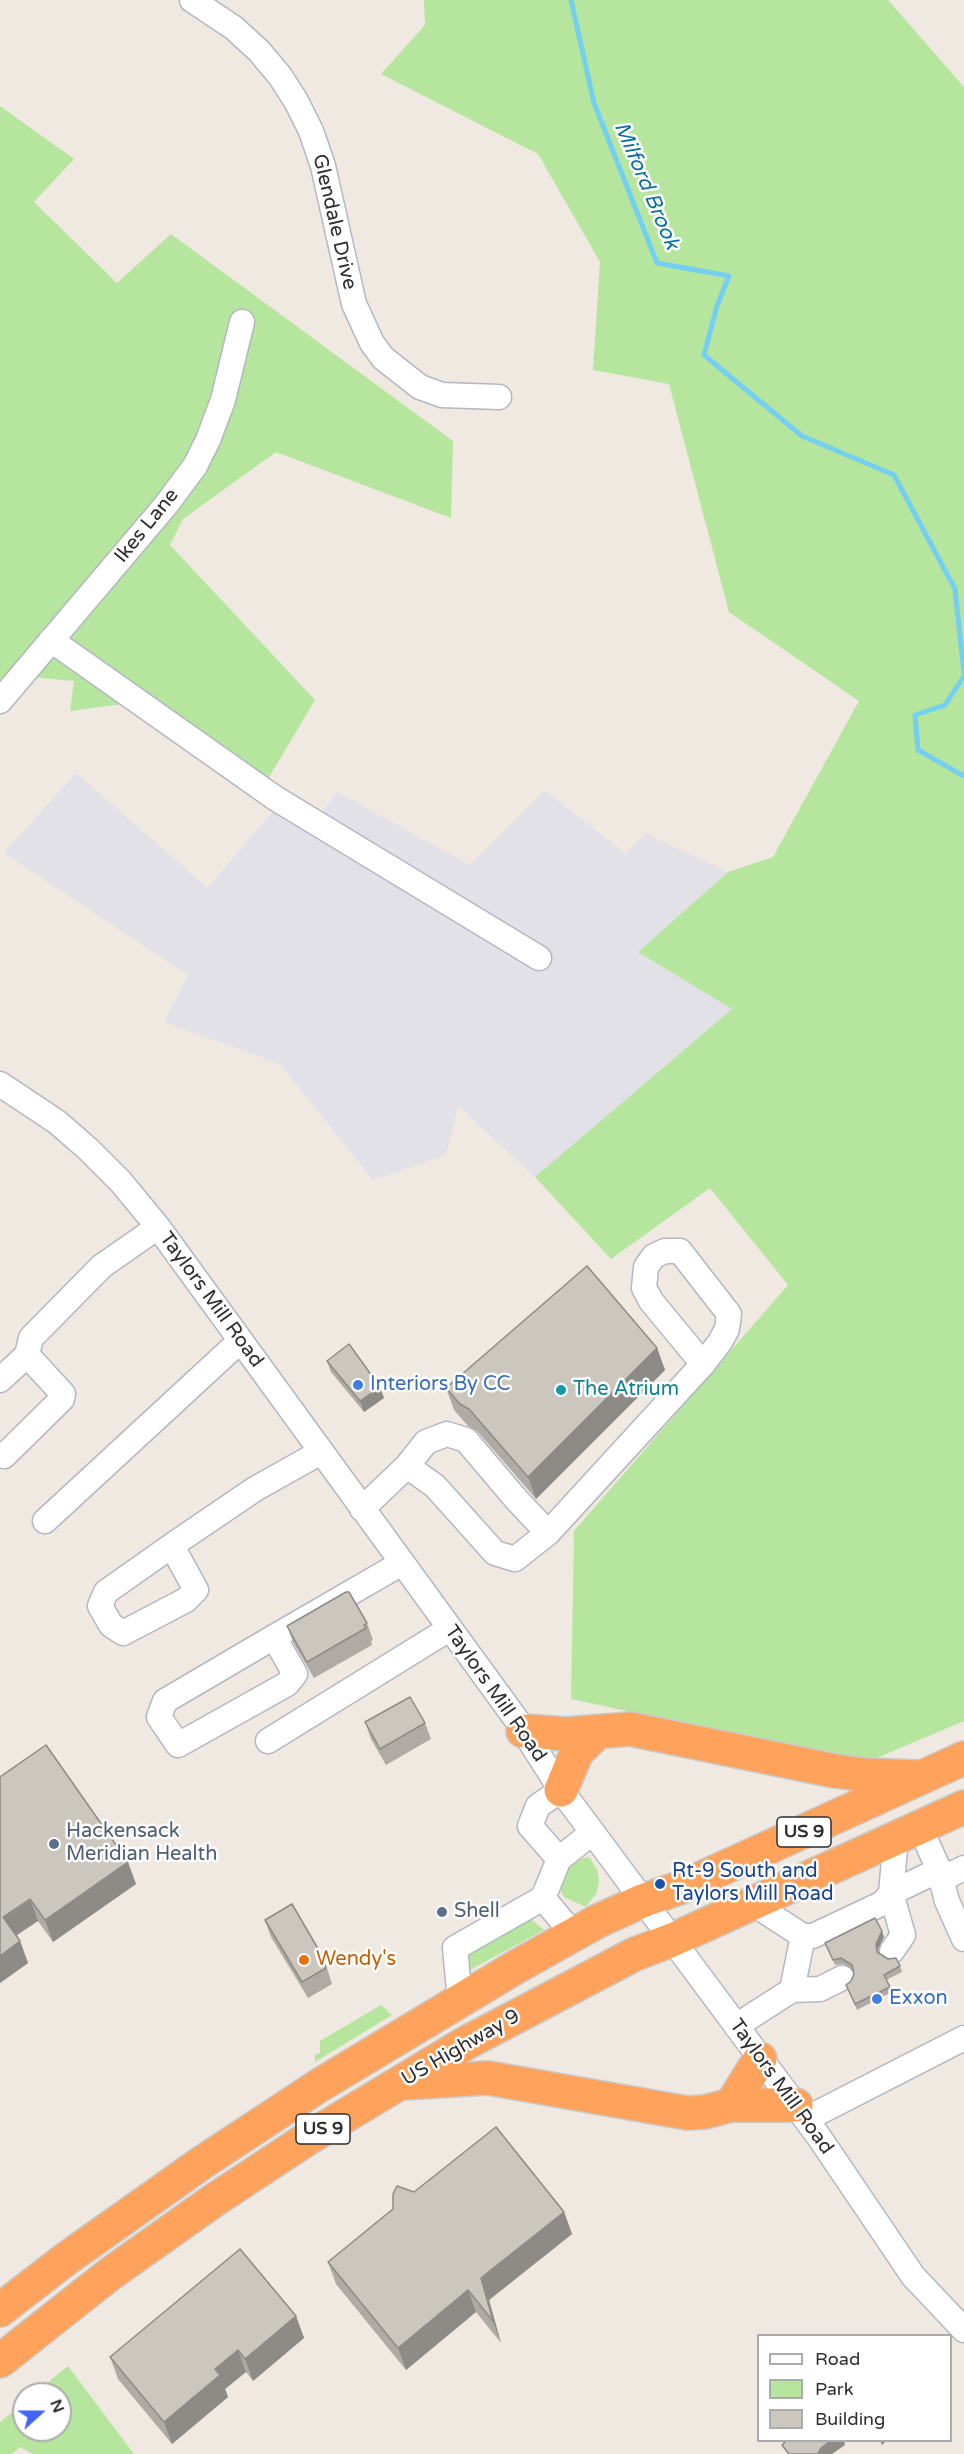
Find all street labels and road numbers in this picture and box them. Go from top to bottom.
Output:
street label: Glendale Drive [307,152,361,292]
street label: Ikes Lane [110,484,184,568]
street label: Taylors Mill Road [154,1228,268,1372]
street label: Taylors Mill Road [439,1621,551,1767]
road number: US 9 [777,1817,831,1847]
street label: US Highway 9 [398,2004,524,2092]
street label: Taylors Mill Road [724,2015,838,2159]
road number: US 9 [296,2114,350,2144]

